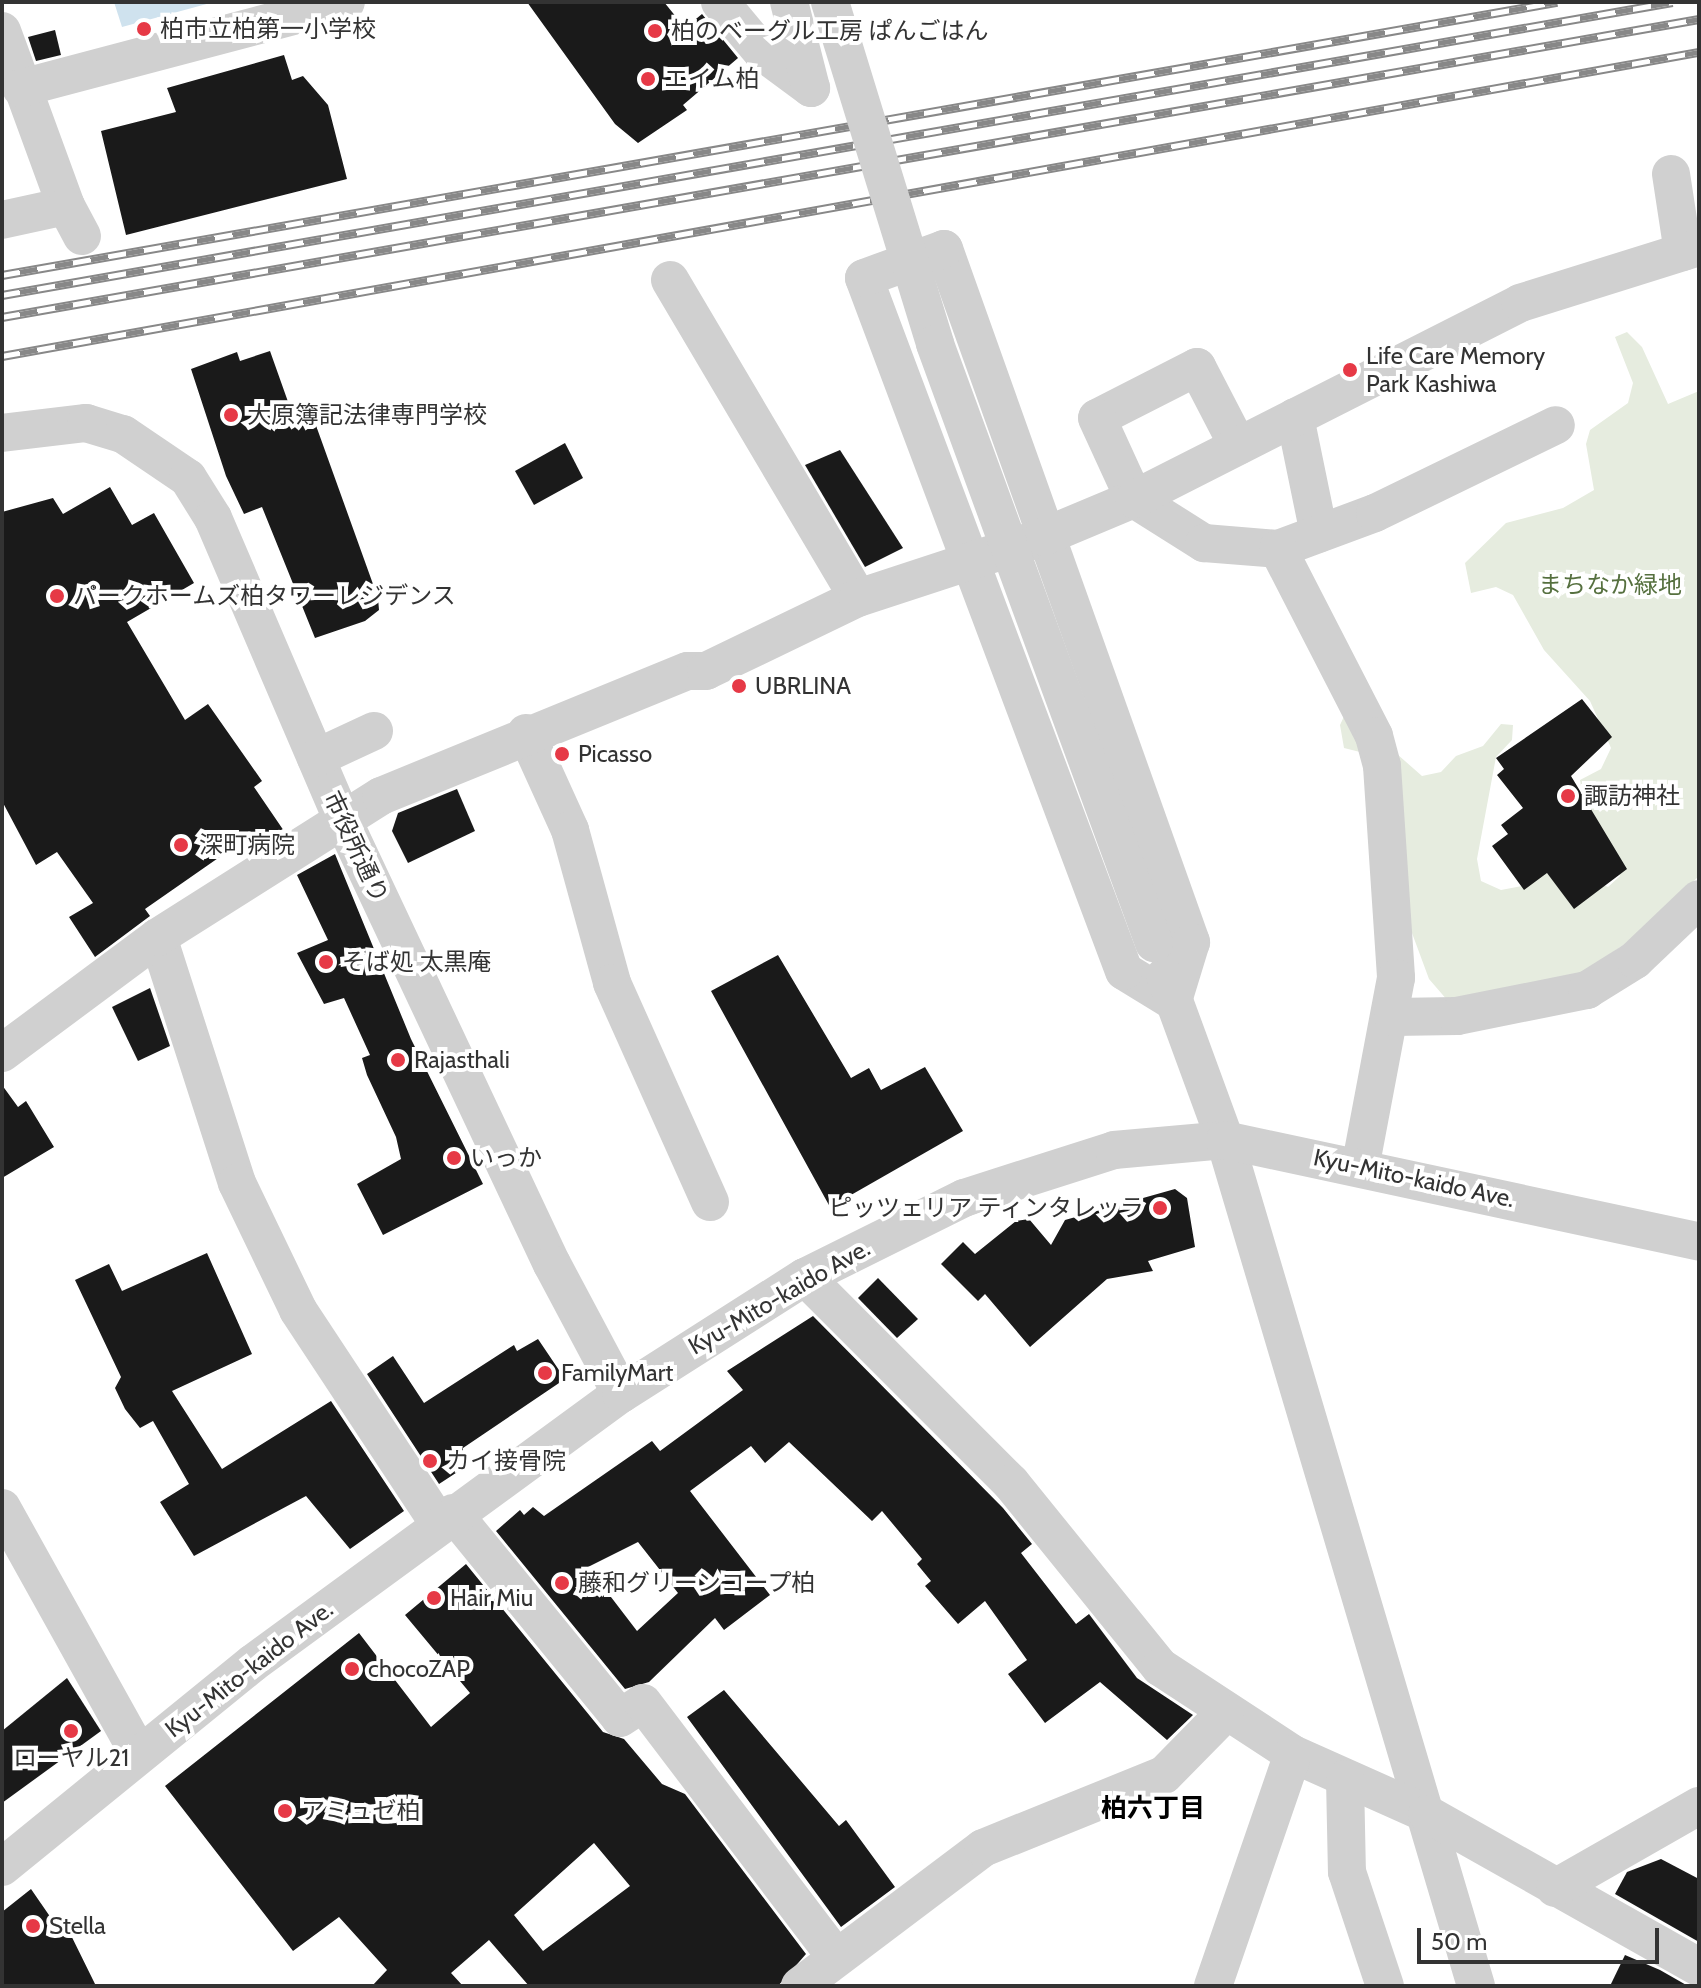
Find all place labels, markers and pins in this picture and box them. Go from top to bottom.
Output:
place label: 柏市立柏第一小学校 [160,15,376,43]
place label: 柏のベーグル工房 ぱんごはん [671,17,988,45]
marker: 柏市立柏第一小学校 [135,20,153,38]
marker: 柏のベーグル工房 ぱんごはん [646,22,664,40]
place label: エイム柏 [664,65,760,93]
marker: エイム柏 [639,70,657,88]
place label: Life Care Memory Park Kashiwa [1366,342,1545,398]
marker: Life Care Memory Park Kashiwa [1341,361,1359,379]
place label: 大原簿記法律専門学校 [247,401,487,429]
marker: 大原簿記法律専門学校 [222,406,240,424]
place label: パークホームズ柏タワーレジデンス [73,582,457,610]
marker: パークホームズ柏タワーレジデンス [48,587,66,605]
place label: UBRLINA [755,672,851,700]
marker: UBRLINA [730,677,748,695]
place label: Picasso [578,740,652,768]
marker: Picasso [553,745,571,763]
place label: 諏訪神社 [1584,782,1680,810]
marker: 諏訪神社 [1559,787,1577,805]
place label: 深町病院 [199,831,295,859]
marker: 深町病院 [170,834,192,856]
place label: そば処 太黒庵 [342,948,491,976]
marker: そば処 太黒庵 [317,953,335,971]
place label: Rajasthali [414,1046,510,1074]
marker: Rajasthali [389,1051,407,1069]
place label: いっか [470,1144,542,1172]
marker: いっか [445,1149,463,1167]
place label: ピッツェリア ティンタレッラ [827,1194,1144,1222]
marker: ピッツェリア ティンタレッラ [1151,1199,1169,1217]
place label: FamilyMart [561,1359,673,1387]
marker: FamilyMart [536,1364,554,1382]
place label: カイ接骨院 [446,1447,566,1475]
marker: カイ接骨院 [421,1452,439,1470]
place label: 藤和グリーンコープ柏 [578,1569,818,1597]
marker: 藤和グリーンコープ柏 [553,1574,571,1592]
place label: Hair Miu [450,1584,533,1612]
marker: Hair Miu [425,1589,443,1607]
place label: chocoZAP [368,1655,470,1683]
marker: chocoZAP [343,1660,361,1678]
marker: ローヤル21 [62,1722,80,1740]
place label: ローヤル21 [13,1744,129,1772]
place label: アミュゼ柏 [301,1797,421,1825]
marker: アミュゼ柏 [276,1802,294,1820]
place label: Stella [49,1912,106,1940]
marker: Stella [24,1917,42,1935]

